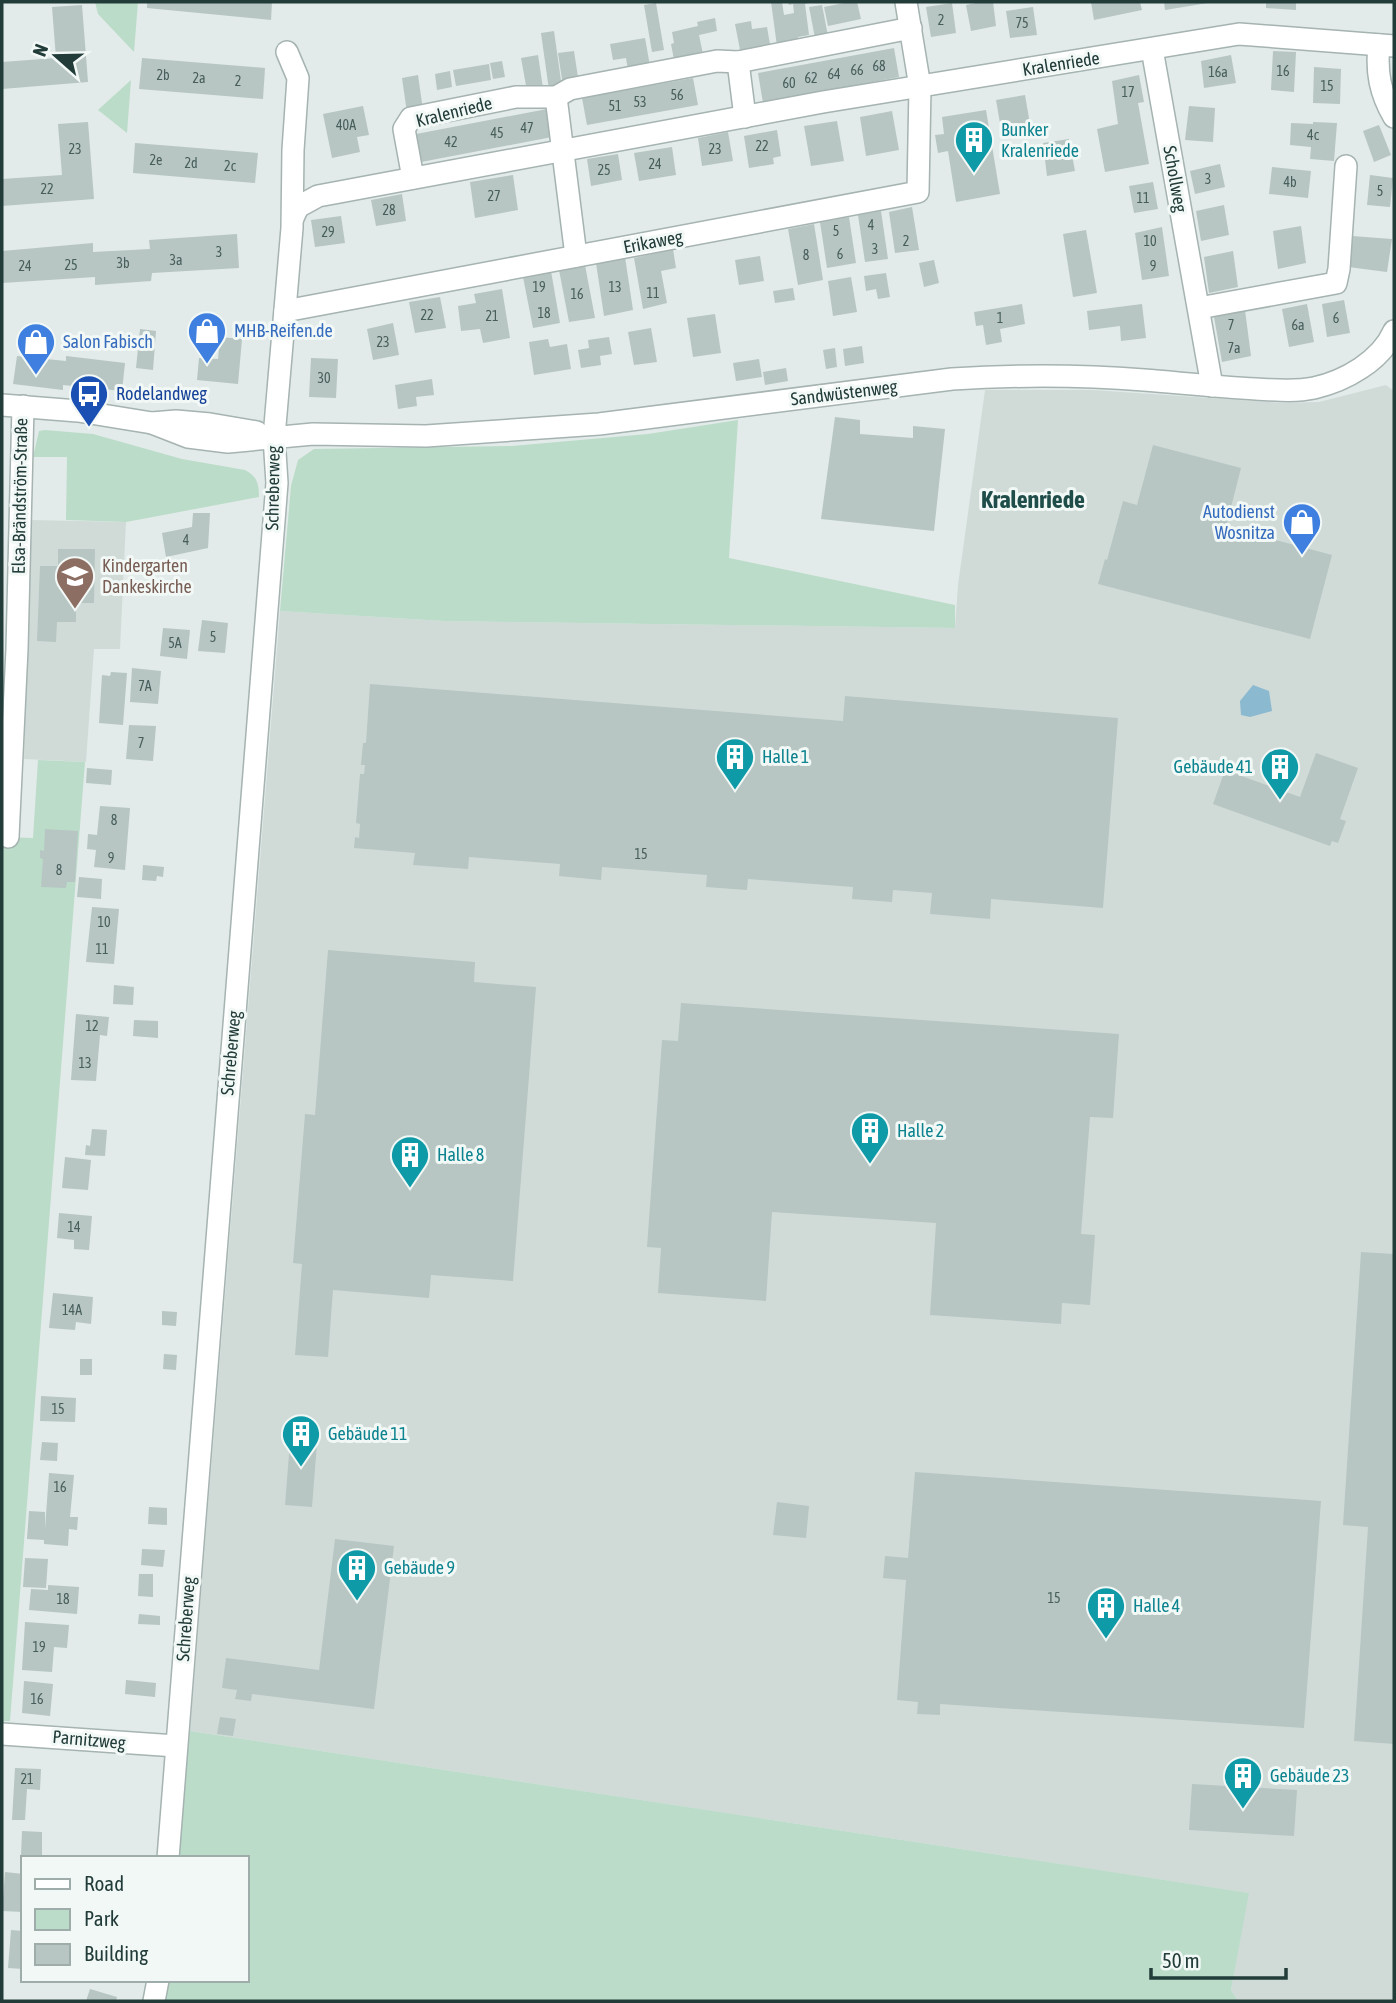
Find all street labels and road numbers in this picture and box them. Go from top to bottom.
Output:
street label: Kralenriede [1021,47,1101,80]
street label: Kralenriede [414,92,494,131]
street label: Schollweg [1159,144,1192,214]
street label: Erikaweg [622,225,685,258]
street label: Sandwüstenweg [789,376,899,409]
street label: Elsa-Brändström-Straße [8,418,31,574]
street label: Schreberweg [261,445,284,531]
street label: Schreberweg [216,1009,245,1096]
street label: Schreberweg [172,1576,199,1662]
street label: Parnitzweg [52,1726,127,1753]

